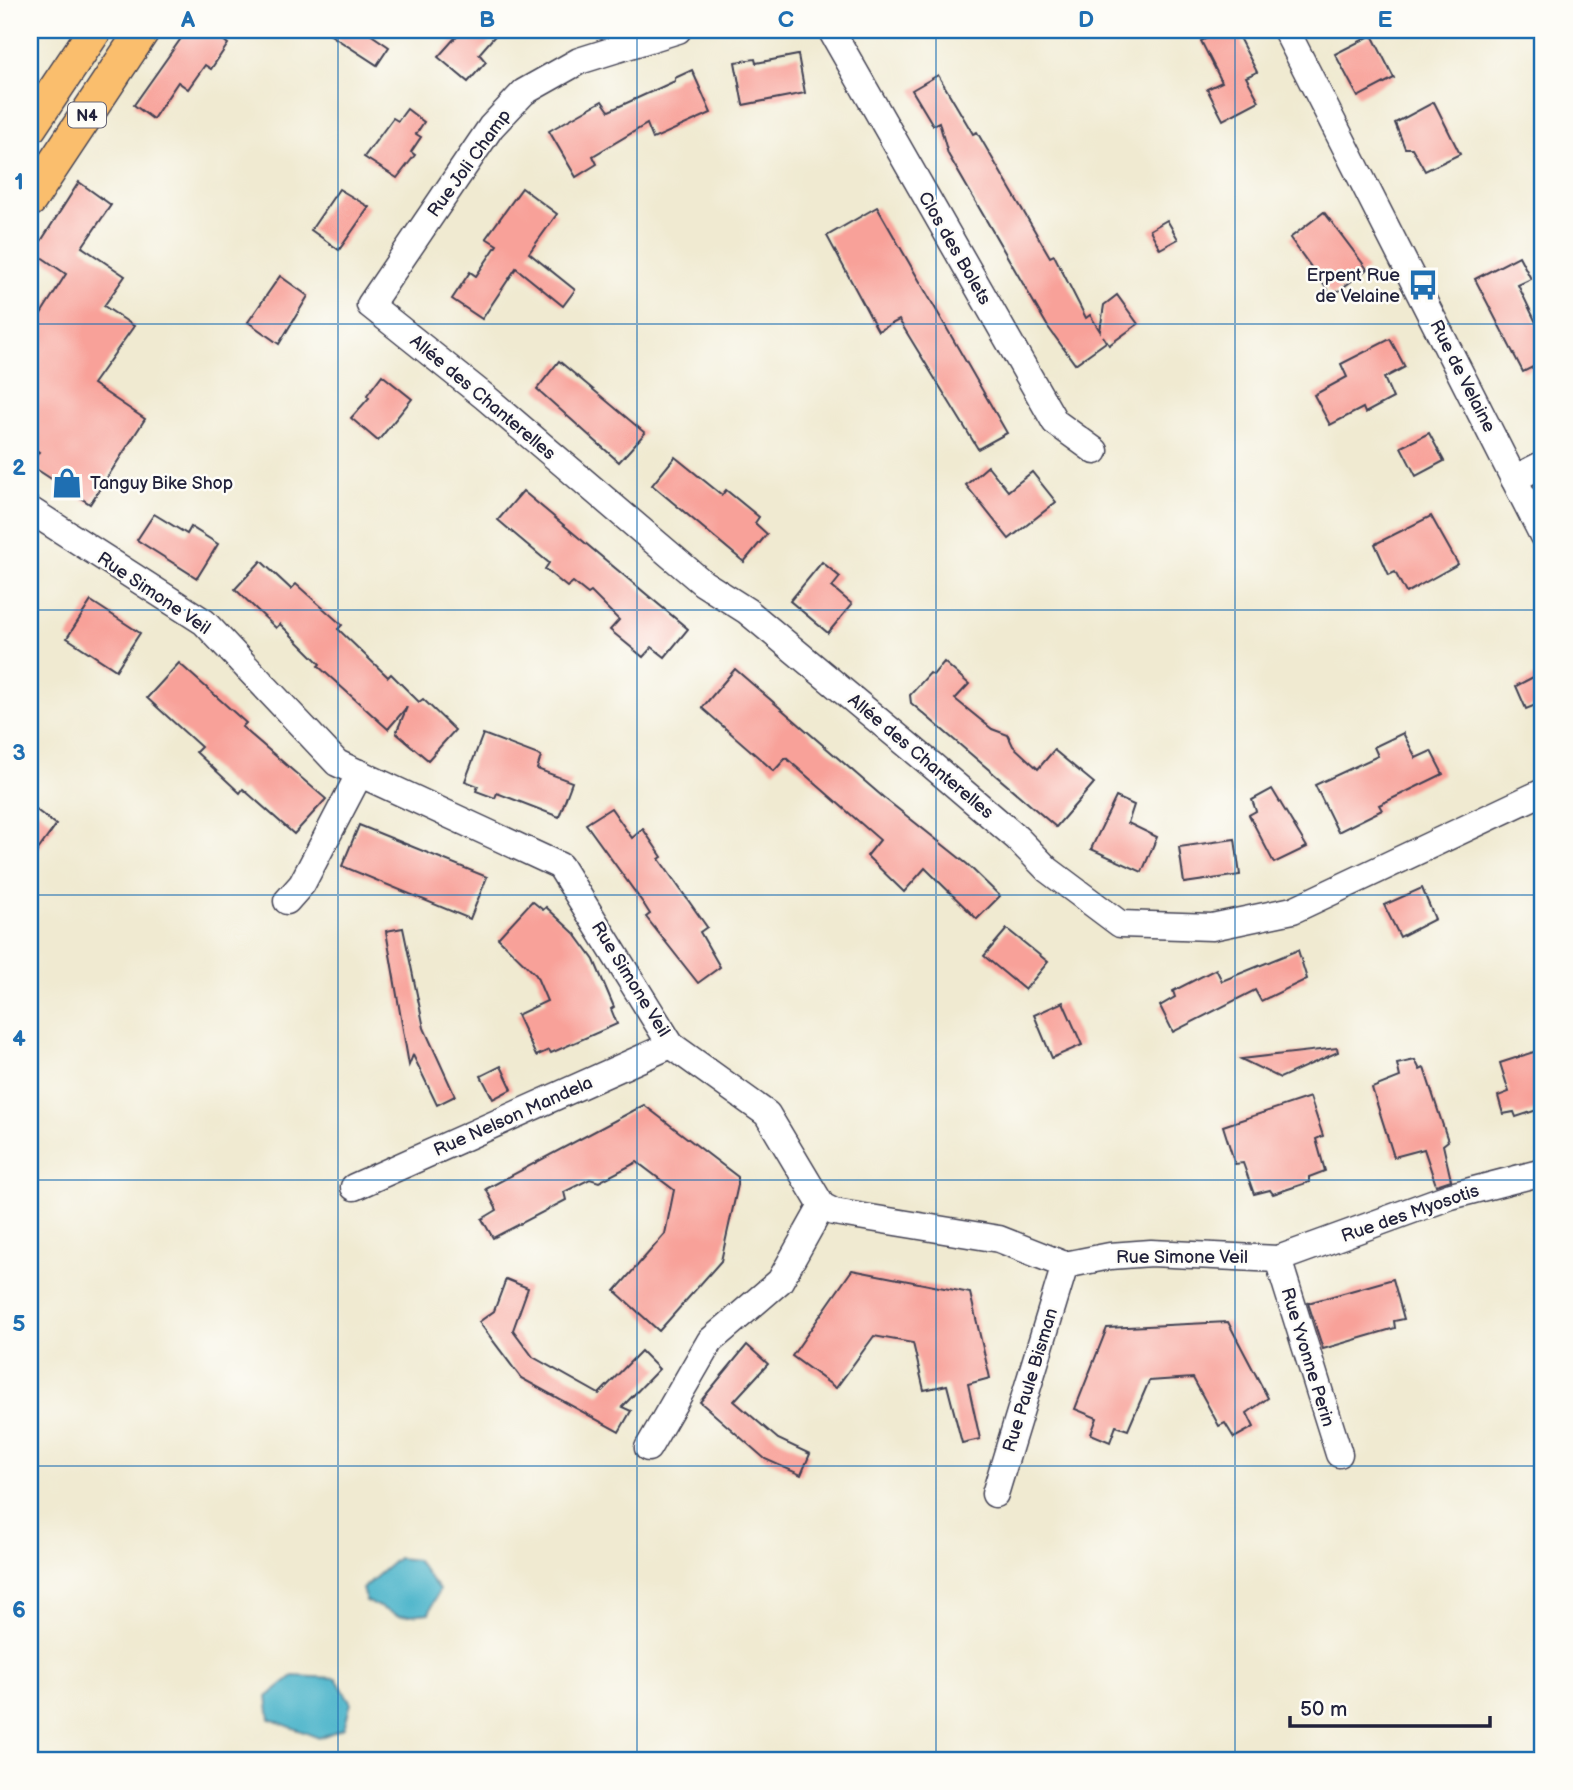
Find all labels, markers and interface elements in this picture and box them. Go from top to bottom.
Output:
text: A [180,6,196,34]
text: B [479,6,495,34]
text: C [778,6,794,34]
text: D [1078,6,1094,34]
text: E [1378,6,1393,34]
road number: N4 [68,102,106,127]
street label: Rue Joli Champ [423,105,516,221]
text: 1 [14,168,24,196]
street label: Clos des Bolets [914,188,995,308]
place label: Erpent Rue de Velaine [1306,265,1400,307]
bus stop icon: Erpent Rue de Velaine [1406,268,1440,302]
street label: Rue de Velaine [1425,317,1500,436]
street label: Allée des Chanterelles [406,330,560,464]
text: 2 [12,454,26,482]
shop icon: Tanguy Bike Shop [50,466,84,500]
place label: Tanguy Bike Shop [90,473,233,494]
street label: Rue Simone Veil [93,548,214,639]
street label: Allée des Chanterelles [844,689,998,823]
text: 3 [12,739,26,767]
street label: Rue Simone Veil [587,918,674,1041]
text: 4 [12,1025,26,1053]
street label: Rue Nelson Mandela [431,1072,596,1161]
street label: Rue des Myosotis [1339,1180,1482,1247]
street label: Rue Simone Veil [1116,1247,1248,1268]
street label: Rue Yvonne Perin [1276,1285,1339,1429]
street label: Rue Paule Bisman [999,1306,1062,1455]
text: 5 [12,1310,26,1338]
text: 6 [12,1596,26,1624]
scale bar [1290,1685,1489,1729]
text: 50 m [1300,1697,1347,1722]

